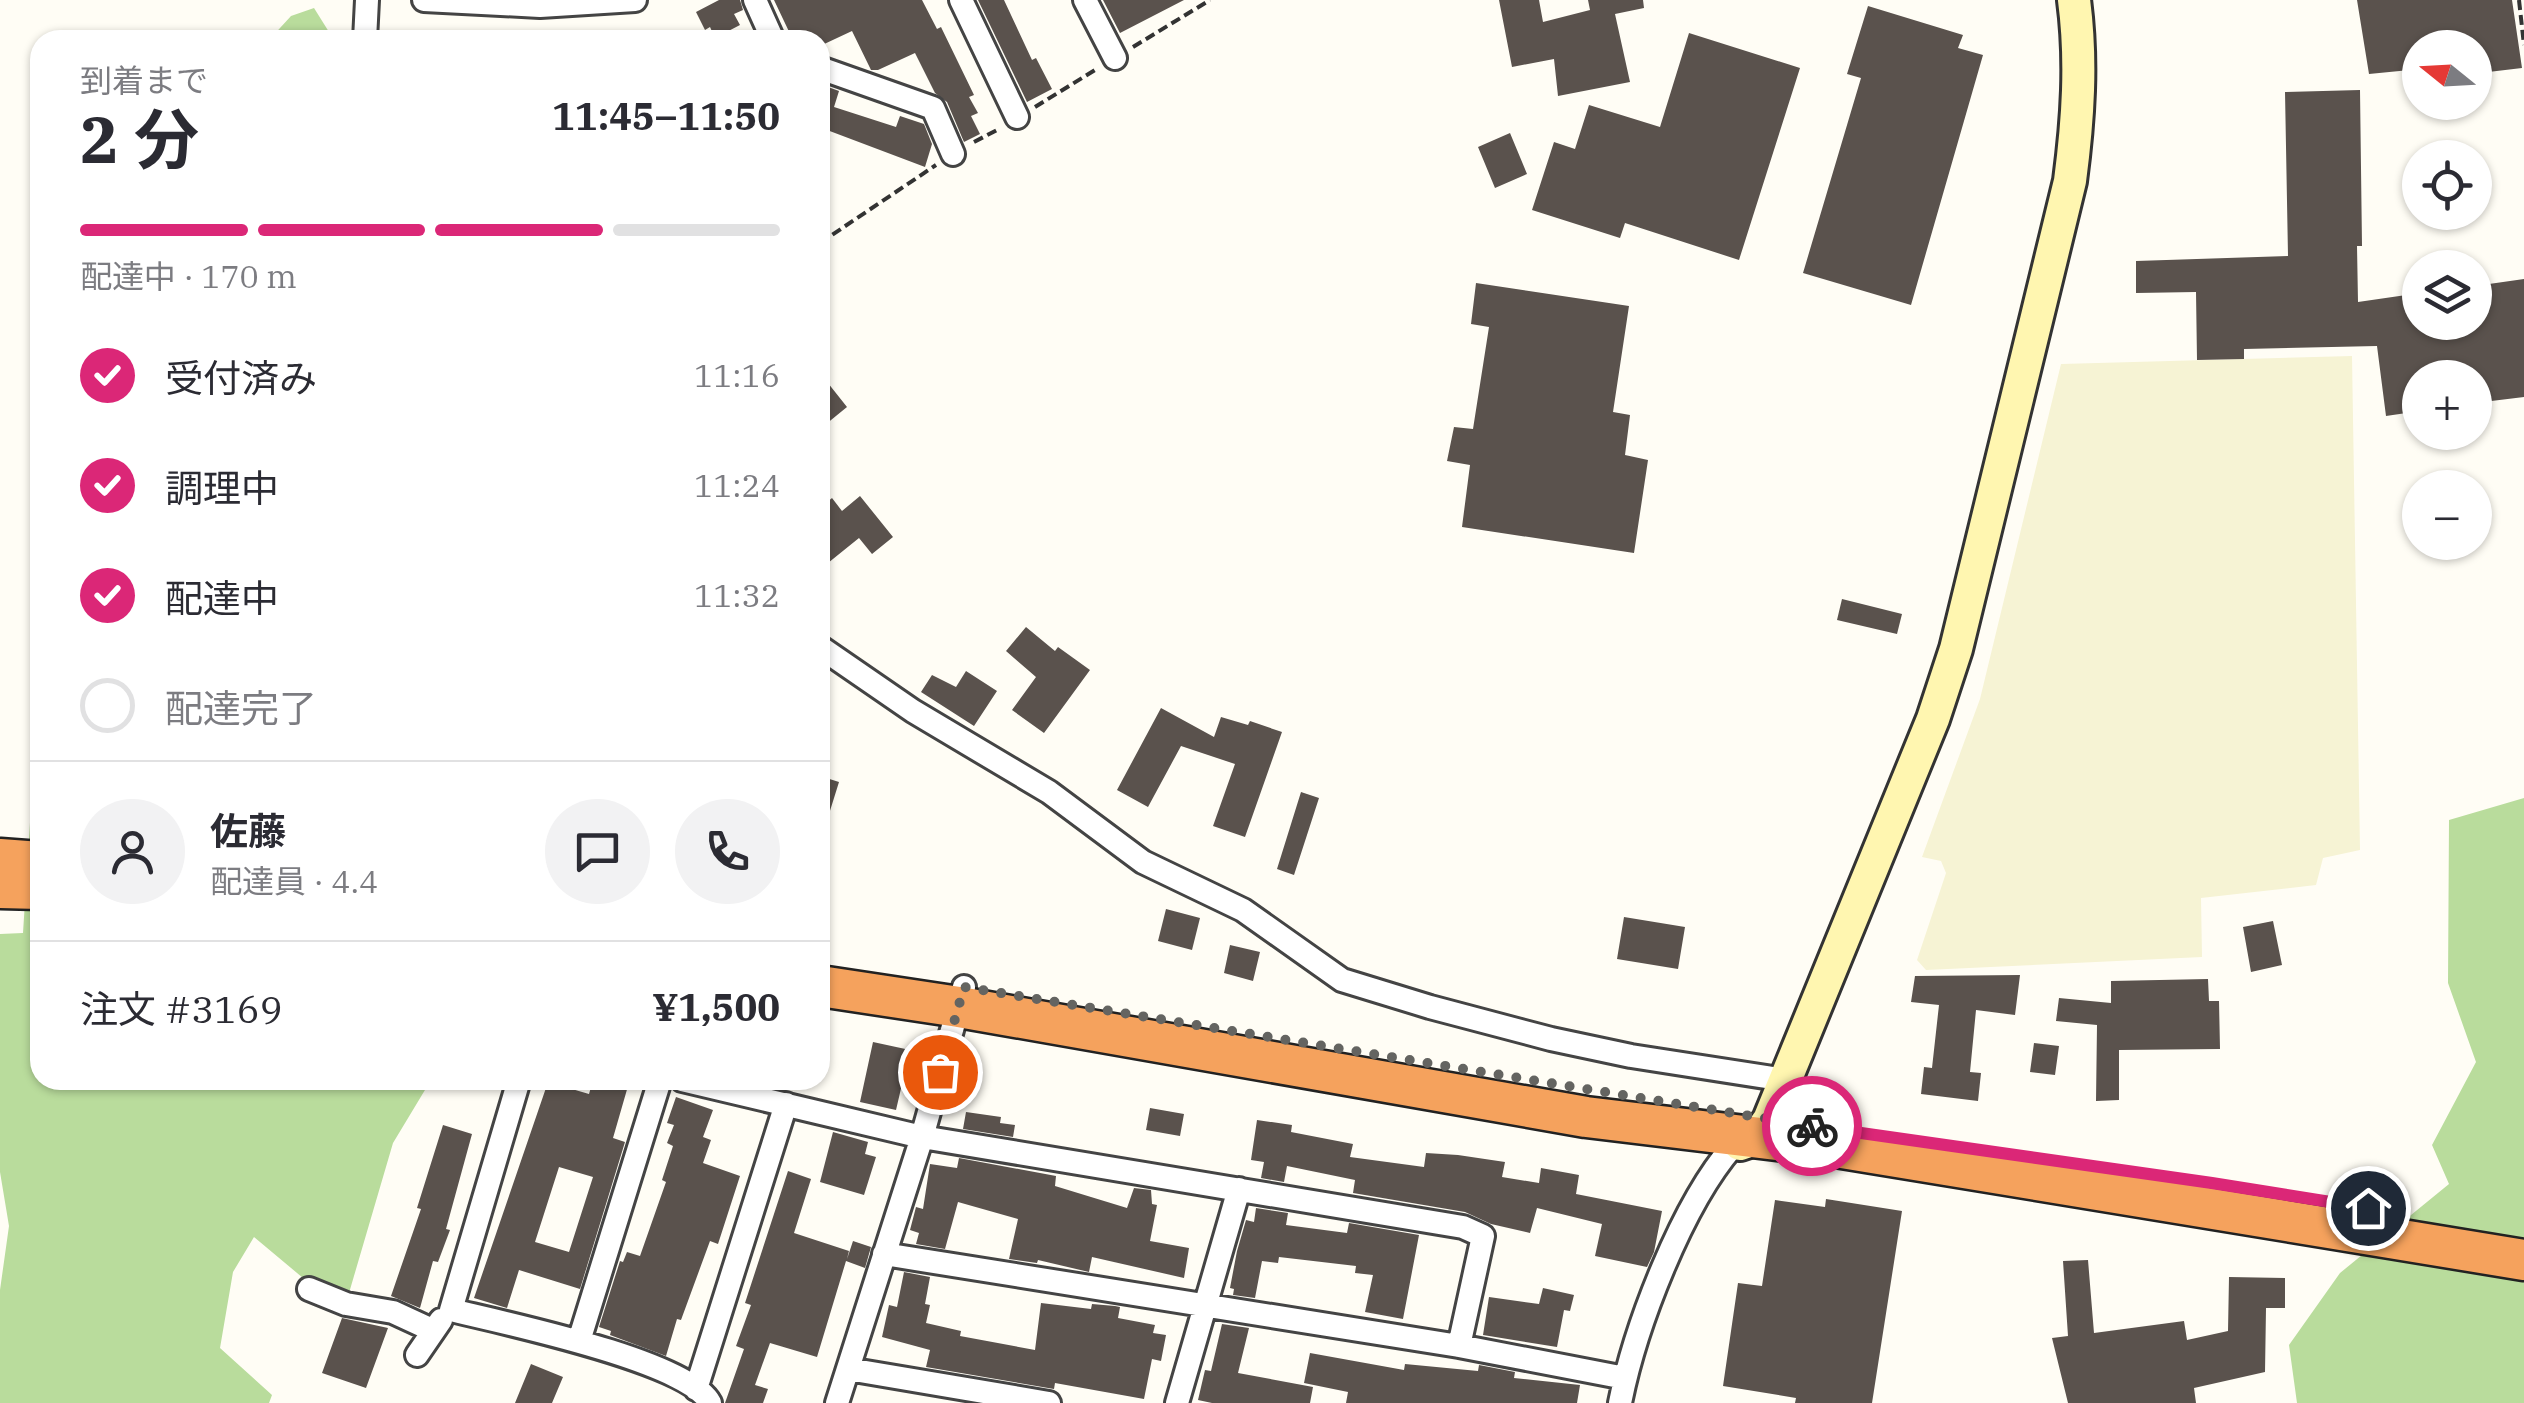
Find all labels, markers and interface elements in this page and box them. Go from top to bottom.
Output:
north arrow [2402,30,2492,120]
map controls [2402,30,2492,560]
text: 到着まで [80,59,208,101]
text: 11:45–11:50 [552,91,780,140]
text: 2 分 [80,96,199,181]
button: locate [2402,140,2492,230]
button: layers [2402,250,2492,340]
text: 配達中 · 170 m [80,255,297,297]
icon: check [80,348,135,403]
text: 受付済み [165,353,317,402]
text: 11:16 [694,354,780,396]
button: + [2402,360,2492,450]
icon: check [80,458,135,513]
text: 調理中 [165,463,279,512]
text: 11:24 [694,464,780,506]
button: − [2402,470,2492,560]
icon: check [80,568,135,623]
text: 配達中 [165,573,279,622]
text: 11:32 [694,574,780,616]
text: 配達完了 [165,683,317,732]
button: person [80,799,185,904]
button: chat [545,799,650,904]
button: phone [675,799,780,904]
text: 佐藤 [210,806,286,855]
text: 配達員 · 4.4 [210,860,378,902]
text: ¥1,500 [652,982,780,1031]
text: 注文 #3169 [80,984,282,1033]
pin [898,1030,983,1115]
icon: bag [913,1045,968,1100]
courier [1762,1076,1862,1176]
icon: bike [1785,1099,1840,1154]
pin [2326,1166,2411,1251]
icon: home [2341,1181,2396,1236]

